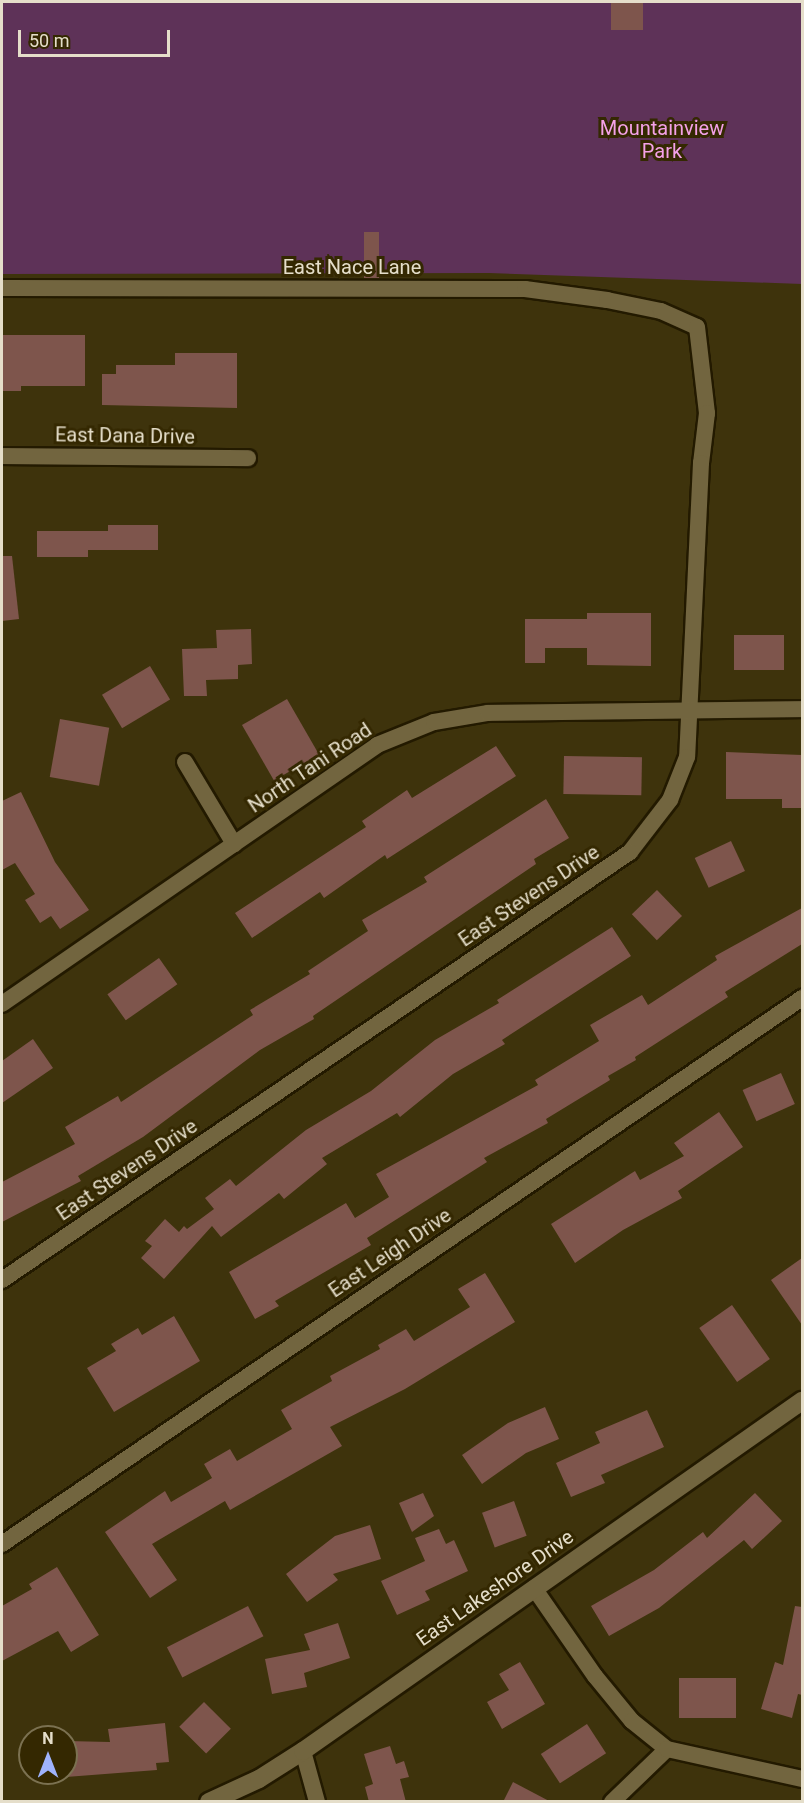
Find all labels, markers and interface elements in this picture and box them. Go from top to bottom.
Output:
scale bar [21,18,172,56]
text: 50 m [29,30,69,51]
park label: Mountainview Park [600,117,724,164]
street label: East Nace Lane [283,255,421,279]
street label: East Dana Drive [55,423,195,449]
street label: North Tani Road [244,718,376,818]
street label: East Stevens Drive [454,840,604,952]
street label: East Stevens Drive [52,1114,202,1226]
street label: East Leigh Drive [324,1203,456,1303]
street label: East Lakeshore Drive [412,1525,578,1651]
north arrow [18,1725,78,1785]
text: N [42,1729,54,1748]

